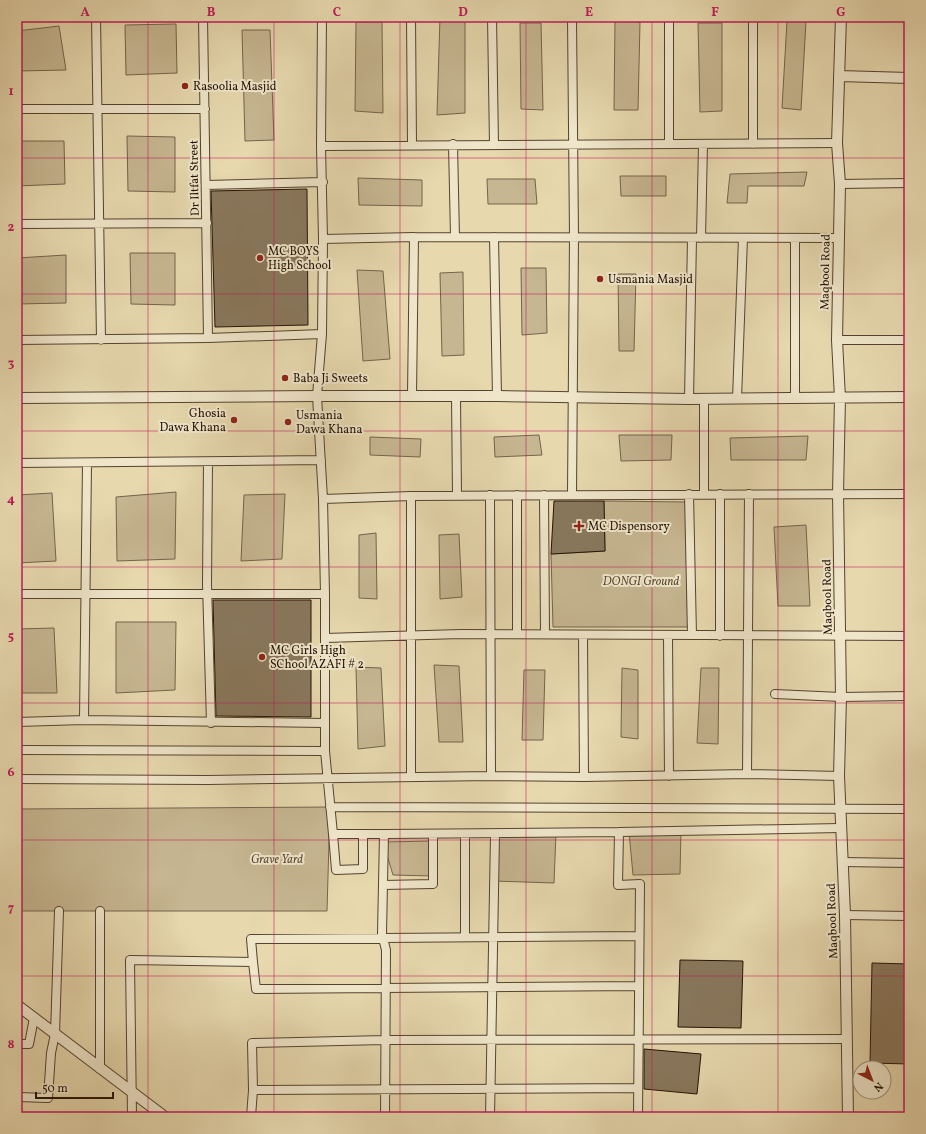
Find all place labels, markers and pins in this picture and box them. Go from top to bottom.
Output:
place label: Rasoolia Masjid [193,79,277,95]
marker: Rasoolia Masjid [180,81,190,91]
place label: MC BOYS High School [268,244,332,274]
marker: MC BOYS High School [255,253,265,263]
place label: Usmania Masjid [608,272,693,288]
marker: Usmania Masjid [595,274,605,284]
place label: Baba Ji Sweets [293,371,368,387]
marker: Baba Ji Sweets [280,373,290,383]
place label: Ghosia Dawa Khana [160,406,226,436]
place label: Usmania Dawa Khana [296,408,362,438]
marker: Ghosia Dawa Khana [229,415,239,425]
marker: Usmania Dawa Khana [283,417,293,427]
place label: MC Dispensory [588,519,670,535]
marker: MC Dispensory [573,520,585,532]
place label: MC Girls High SChool AZAFI # 2 [270,643,364,673]
marker: MC Girls High SChool AZAFI # 2 [257,652,267,662]

